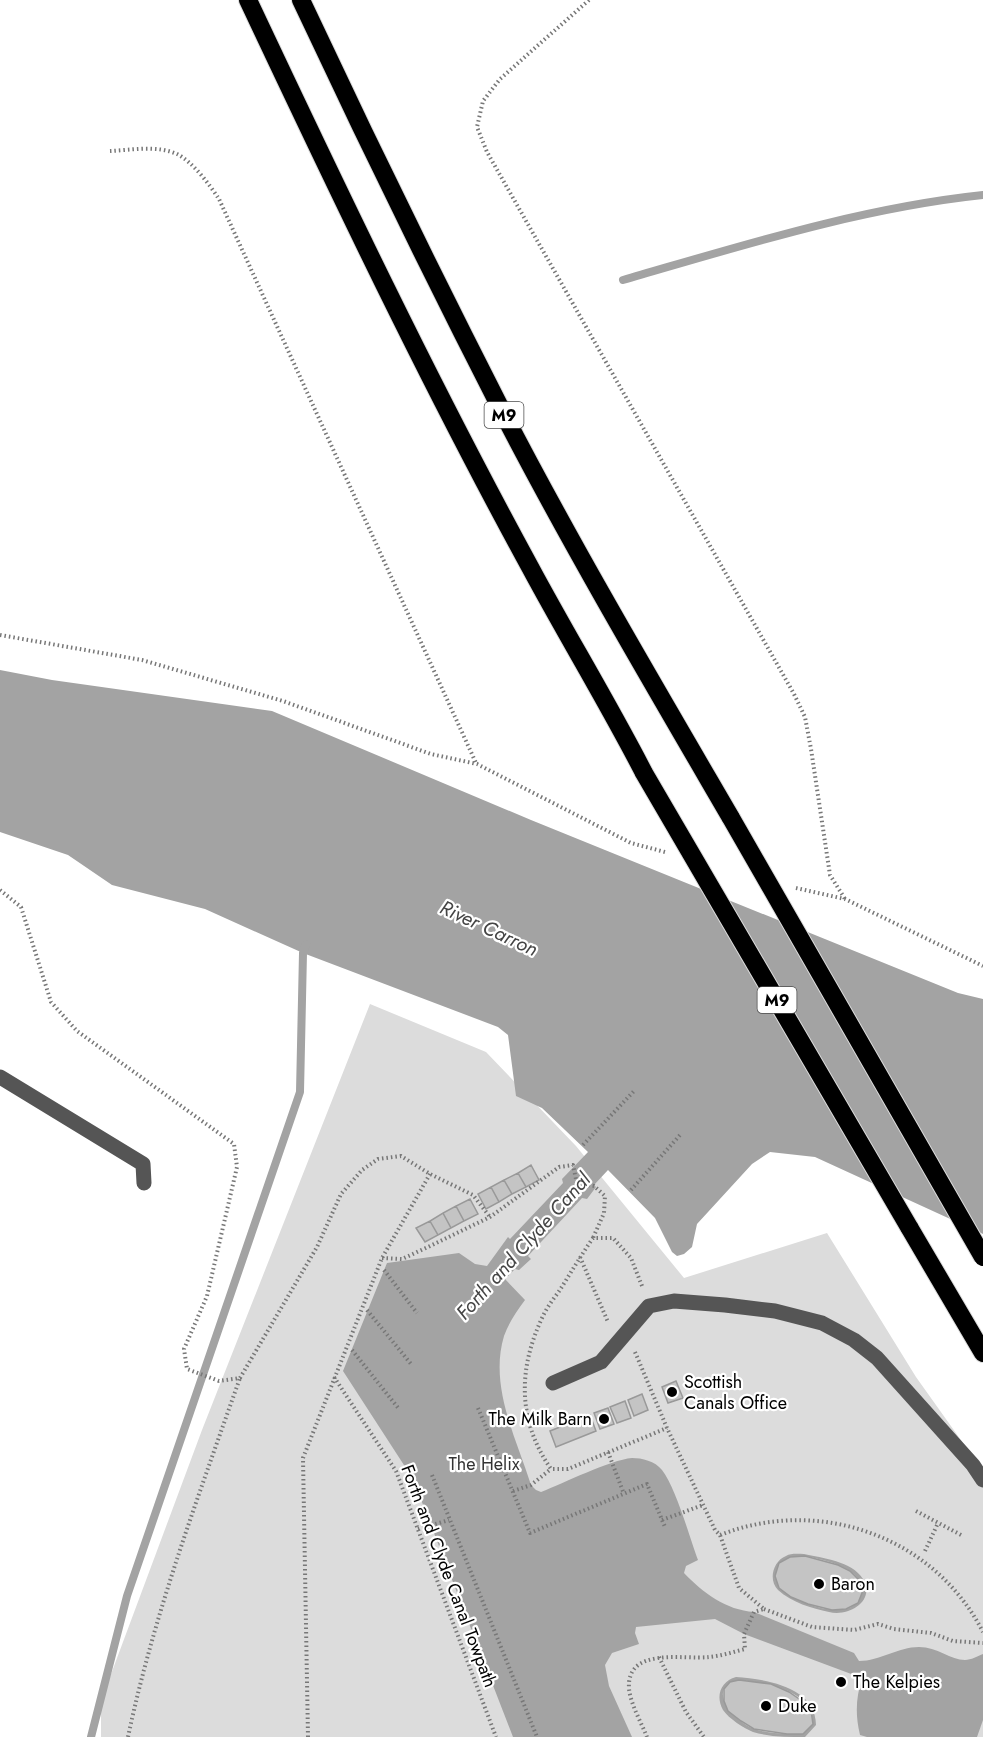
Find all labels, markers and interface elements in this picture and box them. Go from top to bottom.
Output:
road number: M9 [484,402,524,428]
water label: River Carron [435,893,542,964]
road number: M9 [758,987,796,1013]
water label: Forth and Clyde Canal [449,1165,598,1326]
place label: Scottish Canals Office [684,1369,787,1416]
marker: Scottish Canals Office [665,1385,679,1399]
place label: The Milk Barn [488,1406,592,1432]
marker: The Milk Barn [597,1412,611,1426]
park label: The Helix [448,1451,520,1477]
street label: Forth and Clyde Canal Towpath [395,1461,503,1691]
place label: Baron [831,1571,875,1597]
marker: Baron [812,1577,826,1591]
place label: The Kelpies [853,1669,940,1695]
marker: The Kelpies [834,1675,848,1689]
place label: Duke [778,1693,817,1719]
marker: Duke [759,1699,773,1713]

